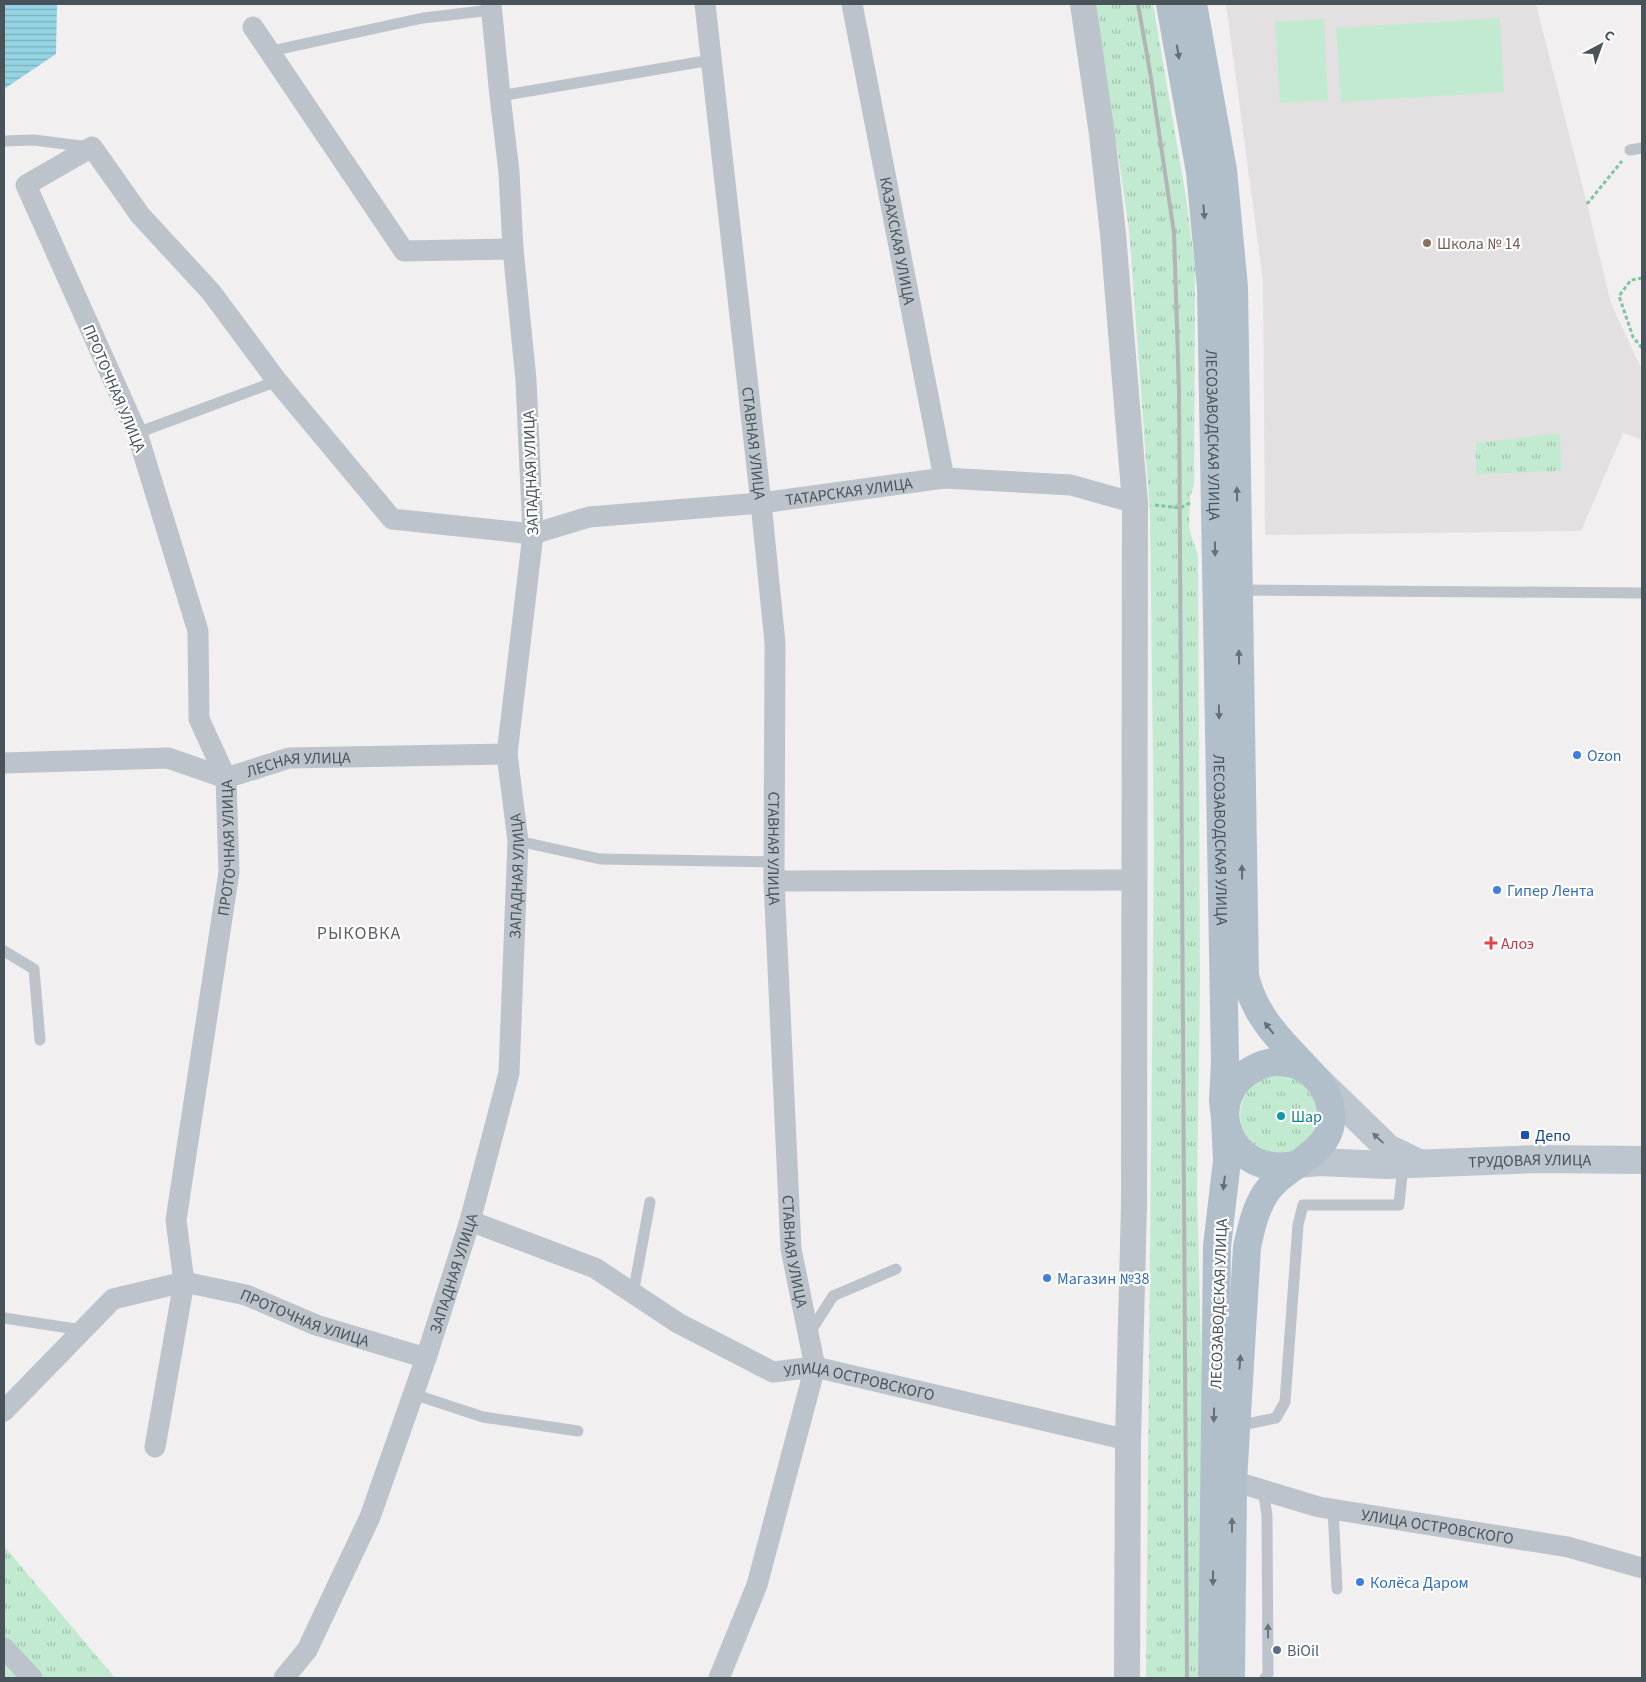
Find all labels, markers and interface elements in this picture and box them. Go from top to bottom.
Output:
north arrow [1576,20,1626,70]
text: С [1599,26,1619,46]
one-way arrow [1175,44,1183,60]
street label: КАЗАХСКАЯ УЛИЦА [874,175,920,307]
one-way arrow [1200,204,1208,220]
place label: Школа № 14 [1437,233,1521,255]
marker: Школа № 14 [1421,237,1433,249]
street label: ПРОТОЧНАЯ УЛИЦА [77,321,151,456]
street label: ЛЕСОЗАВОДСКАЯ УЛИЦА [1200,349,1225,521]
street label: СТАВНАЯ УЛИЦА [736,386,771,501]
street label: ЗАПАДНАЯ УЛИЦА [518,410,544,536]
street label: ТАТАРСКАЯ УЛИЦА [784,472,914,512]
one-way arrow [1233,486,1241,502]
one-way arrow [1212,542,1220,558]
one-way arrow [1235,648,1243,664]
one-way arrow [1215,704,1223,720]
place label: Ozon [1587,745,1622,767]
street label: ЛЕСНАЯ УЛИЦА [243,747,351,783]
marker: Ozon [1571,749,1583,761]
street label: ЛЕСОЗАВОДСКАЯ УЛИЦА [1207,754,1233,926]
street label: ПРОТОЧНАЯ УЛИЦА [212,779,241,918]
street label: СТАВНАЯ УЛИЦА [762,791,785,906]
street label: ЗАПАДНАЯ УЛИЦА [504,812,530,939]
one-way arrow [1238,863,1246,879]
place label: Гипер Лента [1507,880,1594,902]
marker: Гипер Лента [1491,884,1503,896]
district label: РЫКОВКА [317,921,401,946]
place label: Алоэ [1501,933,1534,955]
marker: Алоэ [1485,937,1497,949]
one-way arrow [1264,1022,1275,1035]
place label: Шар [1291,1106,1322,1128]
marker: Шар [1275,1110,1287,1122]
place label: Депо [1535,1125,1571,1147]
marker: Депо [1519,1129,1531,1141]
one-way arrow [1372,1132,1384,1144]
street label: ТРУДОВАЯ УЛИЦА [1468,1149,1592,1174]
one-way arrow [1220,1175,1228,1191]
street label: СТАВНАЯ УЛИЦА [777,1195,813,1310]
street label: ЗАПАДНАЯ УЛИЦА [425,1211,484,1337]
street label: ЛЕСОЗАВОДСКАЯ УЛИЦА [1205,1218,1233,1390]
place label: Магазин №38 [1057,1268,1150,1290]
marker: Магазин №38 [1041,1272,1053,1284]
street label: ПРОТОЧНАЯ УЛИЦА [237,1284,372,1353]
one-way arrow [1236,1354,1244,1370]
street label: УЛИЦА ОСТРОВСКОГО [783,1356,937,1407]
one-way arrow [1210,1407,1218,1423]
street label: УЛИЦА ОСТРОВСКОГО [1360,1504,1515,1550]
one-way arrow [1229,1516,1237,1532]
one-way arrow [1208,1570,1216,1586]
place label: Колёса Даром [1370,1572,1469,1594]
marker: Колёса Даром [1354,1576,1366,1588]
one-way arrow [1264,1622,1272,1638]
place label: BiOil [1287,1640,1319,1662]
marker: BiOil [1271,1644,1283,1656]

